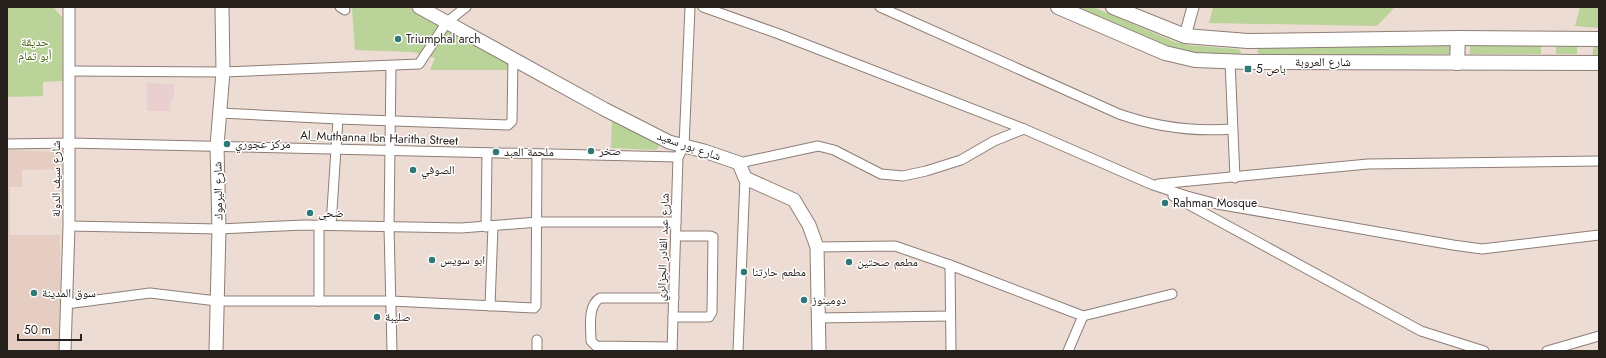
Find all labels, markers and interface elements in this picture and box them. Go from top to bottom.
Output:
place label: Triumphal arch [406,30,481,48]
park label: حديقة أبو تمام [18,33,52,65]
marker: Triumphal arch [393,34,403,44]
street label: شارع العروبة [1295,53,1351,71]
place label: باص 5 [1256,60,1286,78]
marker: باص 5 [1243,64,1253,74]
street label: Al_Muthanna Ibn Haritha Street [300,126,458,150]
street label: شارع بور سعيد [655,127,723,165]
place label: مركز عجوري [235,135,290,154]
marker: مركز عجوري [222,139,232,149]
street label: شارع سيف الدولة [47,141,65,217]
place label: صخر [598,142,621,160]
place label: ملحمة العبد [504,143,554,161]
marker: صخر [586,146,596,156]
marker: ملحمة العبد [491,147,501,157]
street label: شارع اليرموك [208,161,228,221]
place label: الصوفي [421,161,455,180]
marker: الصوفي [408,165,418,175]
street label: شارع عبد القادر الجزائري [652,193,675,301]
place label: Rahman Mosque [1173,194,1257,212]
marker: Rahman Mosque [1160,198,1170,208]
place label: ضحى [318,204,344,222]
marker: ضحى [305,208,315,218]
place label: ابو سويس [440,251,485,269]
place label: مطعم صحتين [857,253,918,271]
marker: ابو سويس [427,255,437,265]
marker: مطعم صحتين [844,257,854,267]
place label: مطعم حارتنا [752,263,806,281]
marker: مطعم حارتنا [739,267,749,277]
place label: سوق المدينة [42,284,96,302]
marker: سوق المدينة [29,288,39,298]
place label: دومينوز [811,291,846,309]
marker: دومينوز [799,295,809,305]
place label: صليبة [385,308,411,326]
marker: صليبة [372,312,382,322]
scale bar [18,316,81,342]
text: 50 m [24,321,51,339]

